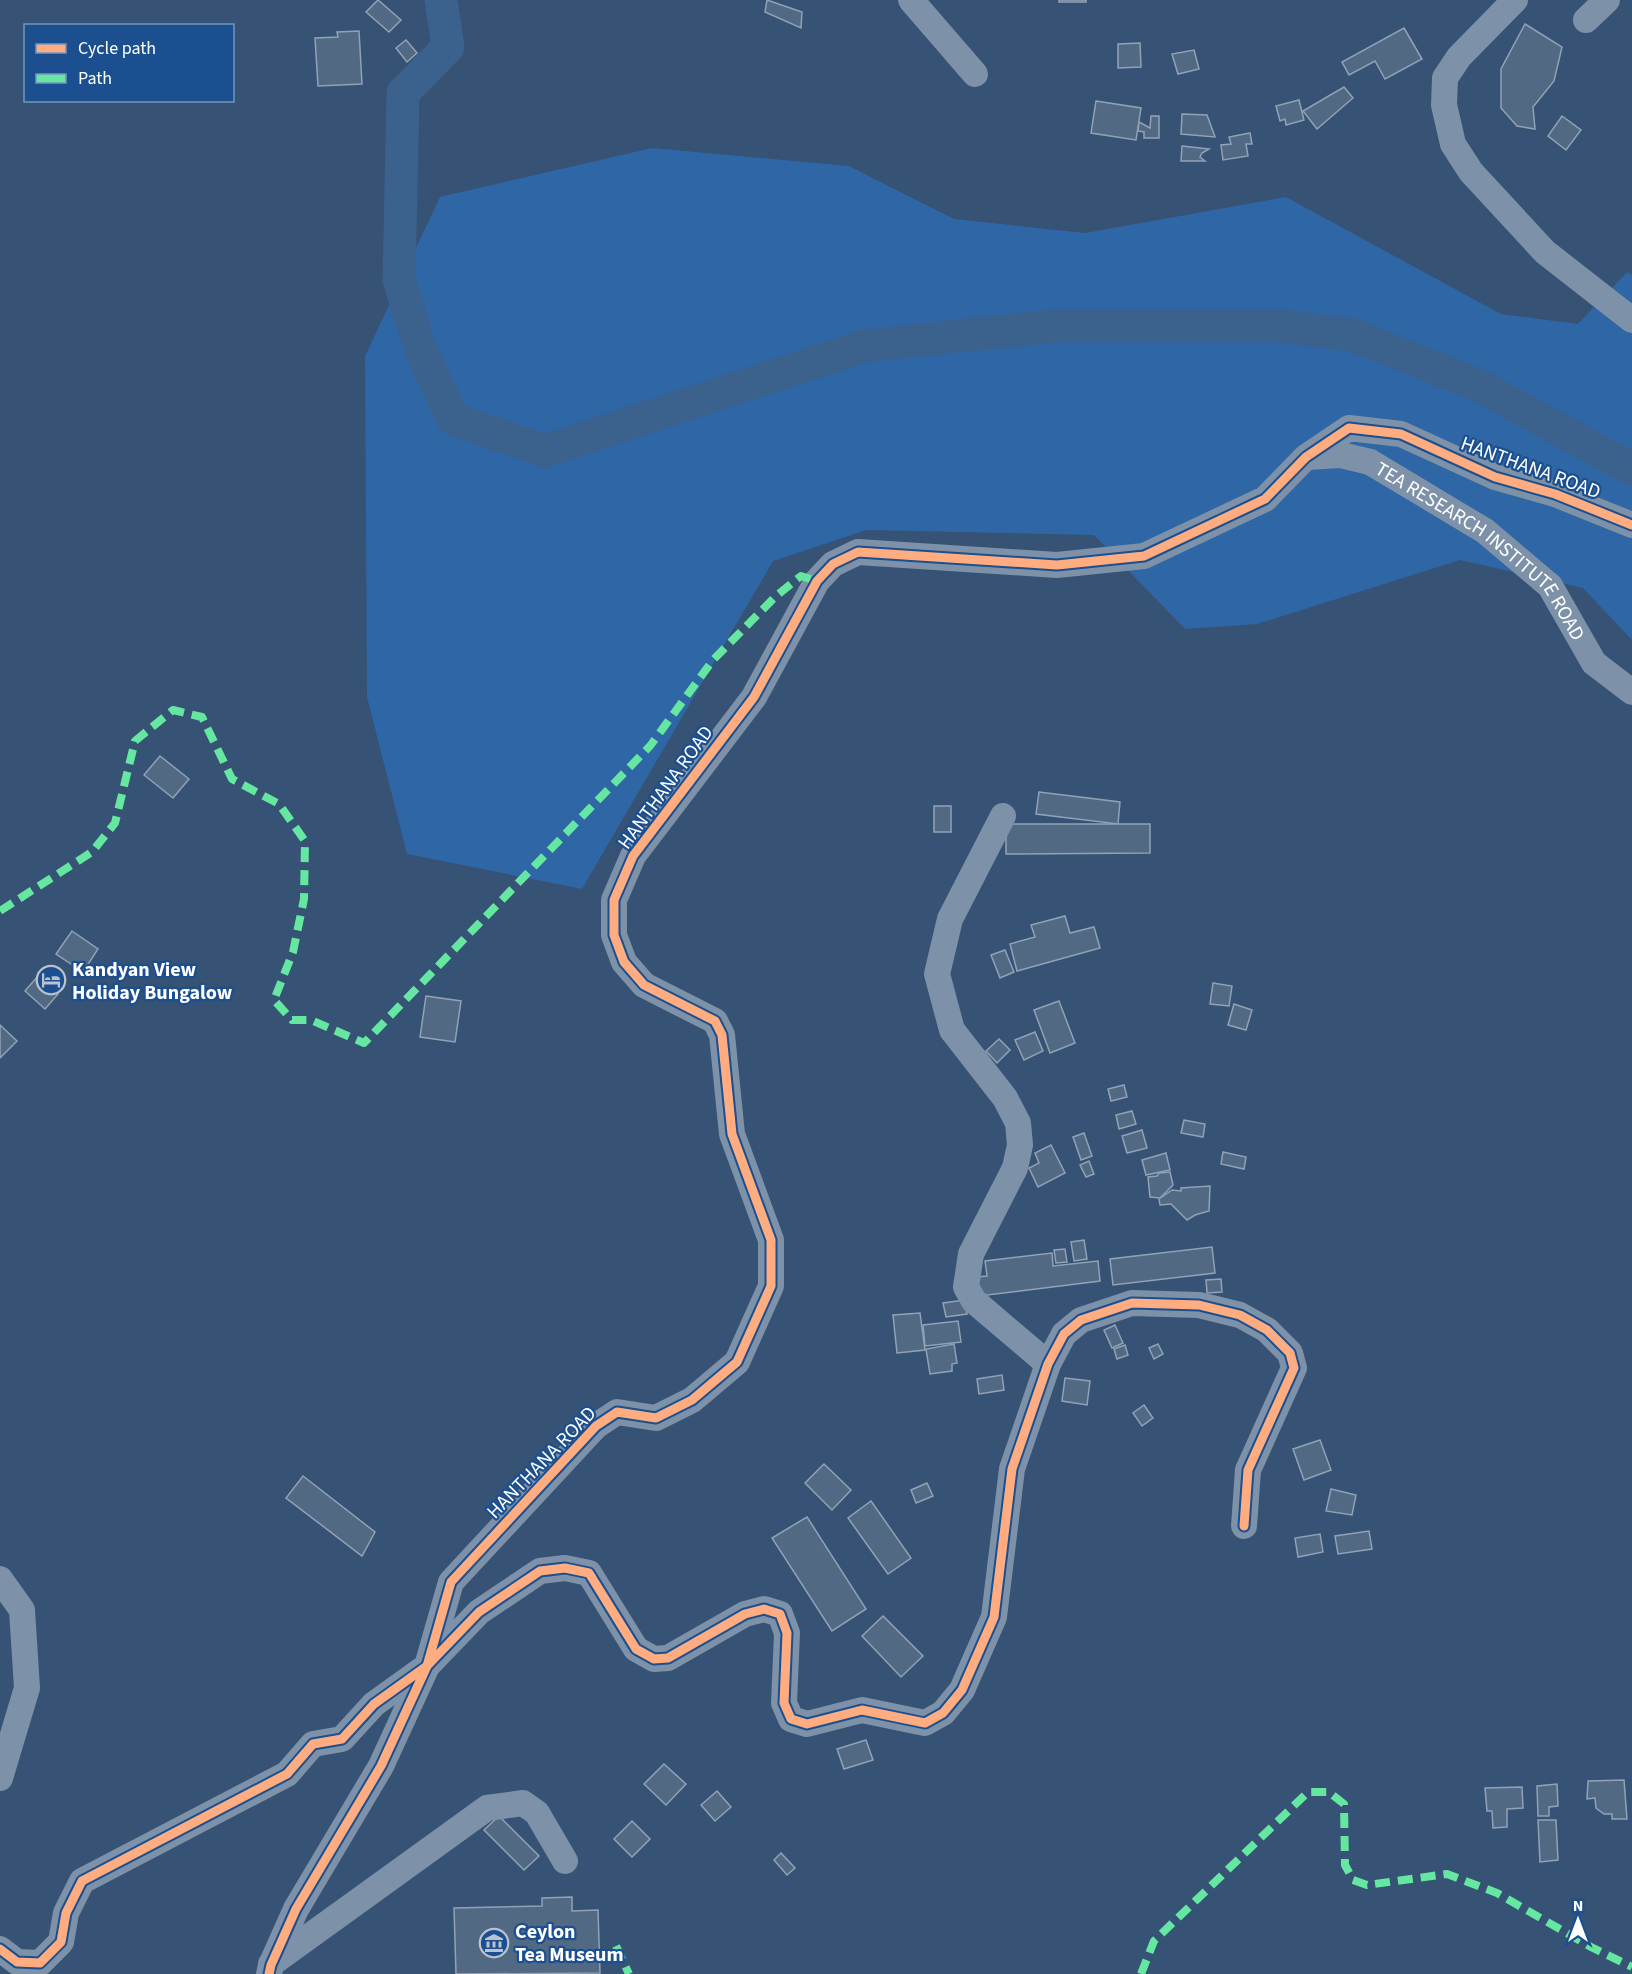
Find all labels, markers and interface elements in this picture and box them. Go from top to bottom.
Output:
legend [24,24,234,102]
text: Cycle path [78,36,156,61]
text: Path [78,66,112,91]
street label: HANTHANA ROAD [1457,430,1604,506]
street label: TEA RESEARCH INSTITUTE ROAD [1370,455,1591,646]
street label: HANTHANA ROAD [611,720,720,855]
place label: Kandyan View Holiday Bungalow [72,956,233,1007]
hotel icon: Kandyan View Holiday Bungalow [35,964,67,996]
street label: HANTHANA ROAD [481,1400,603,1525]
north arrow [1548,1890,1608,1950]
text: N [1573,1895,1583,1917]
place label: Ceylon Tea Museum [515,1918,624,1969]
museum icon: Ceylon Tea Museum [478,1927,510,1959]

